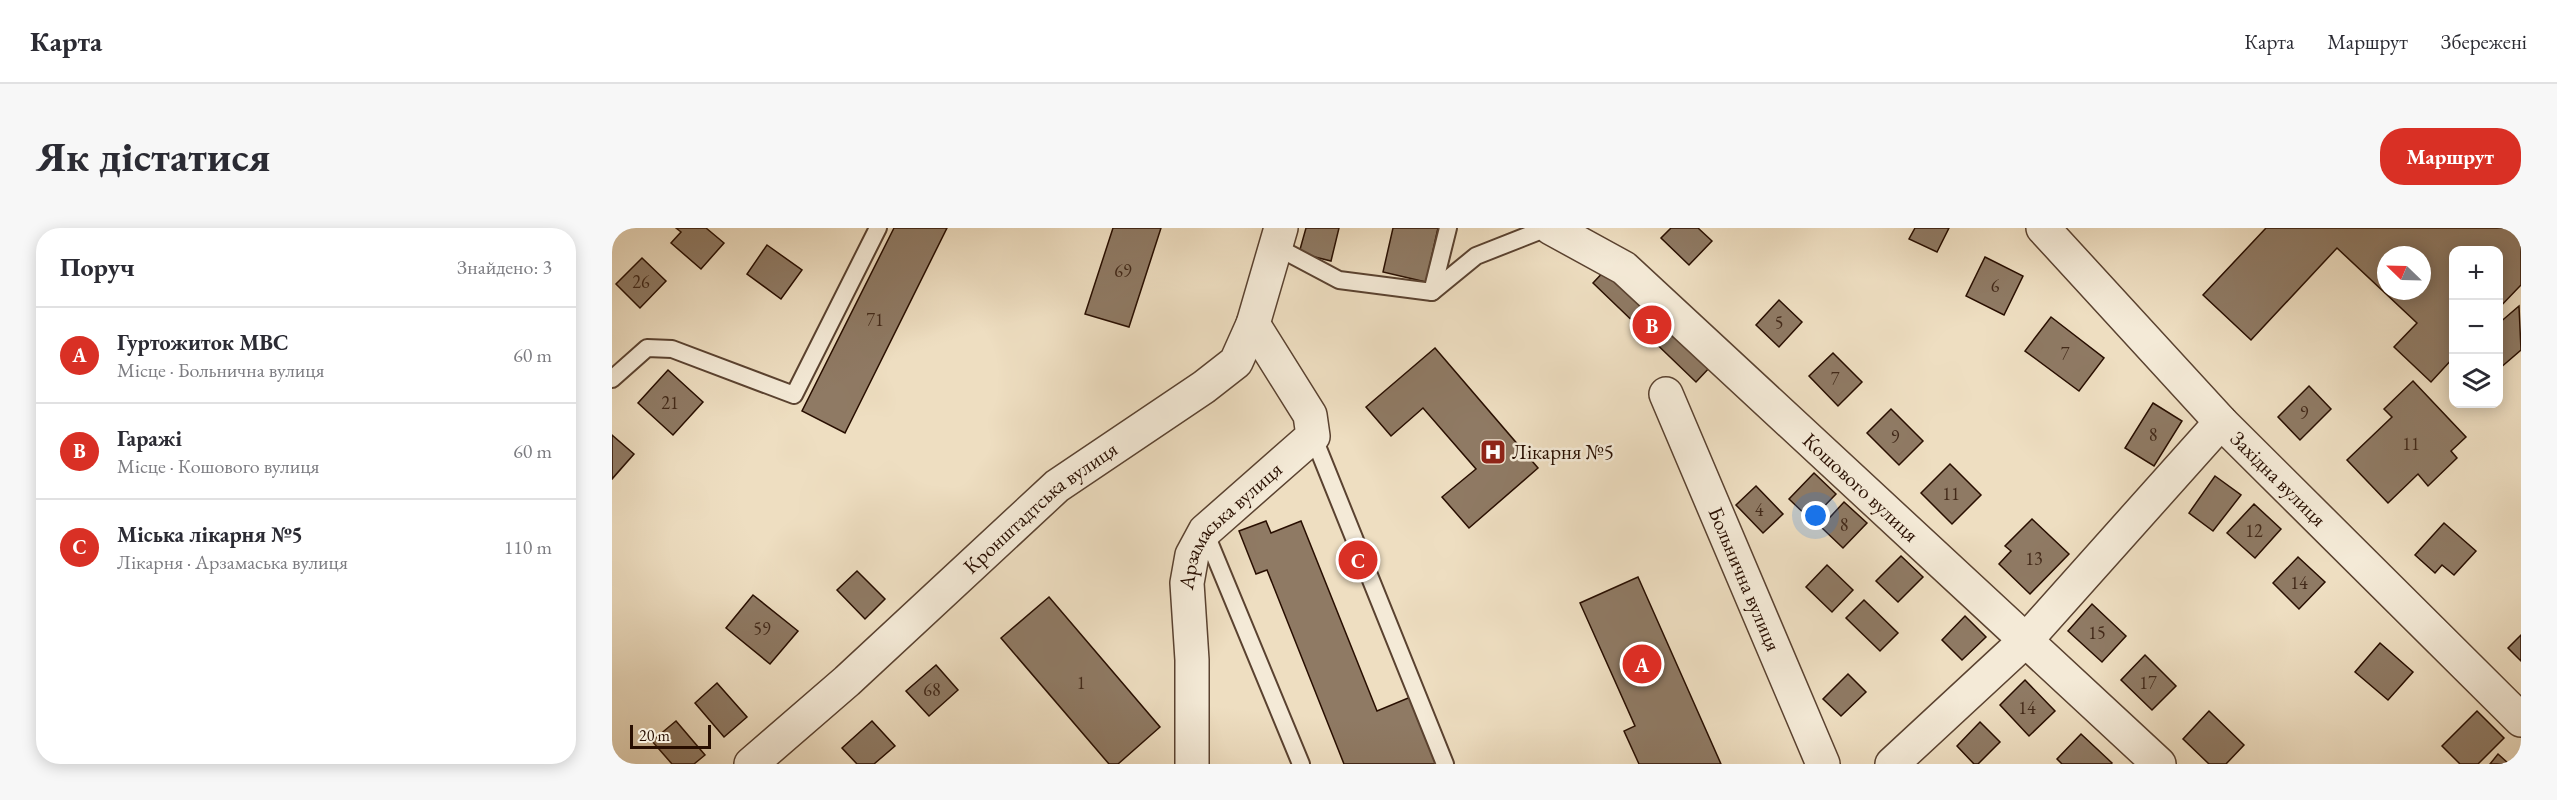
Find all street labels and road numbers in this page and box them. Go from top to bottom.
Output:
street label: Західна вулиця [2225,425,2332,532]
street label: Кошового вулиця [1797,427,1925,548]
street label: Кронштадтська вулиця [957,435,1122,579]
street label: Арзамаська вулиця [1172,456,1287,593]
street label: Больнична вулиця [1702,503,1788,655]

